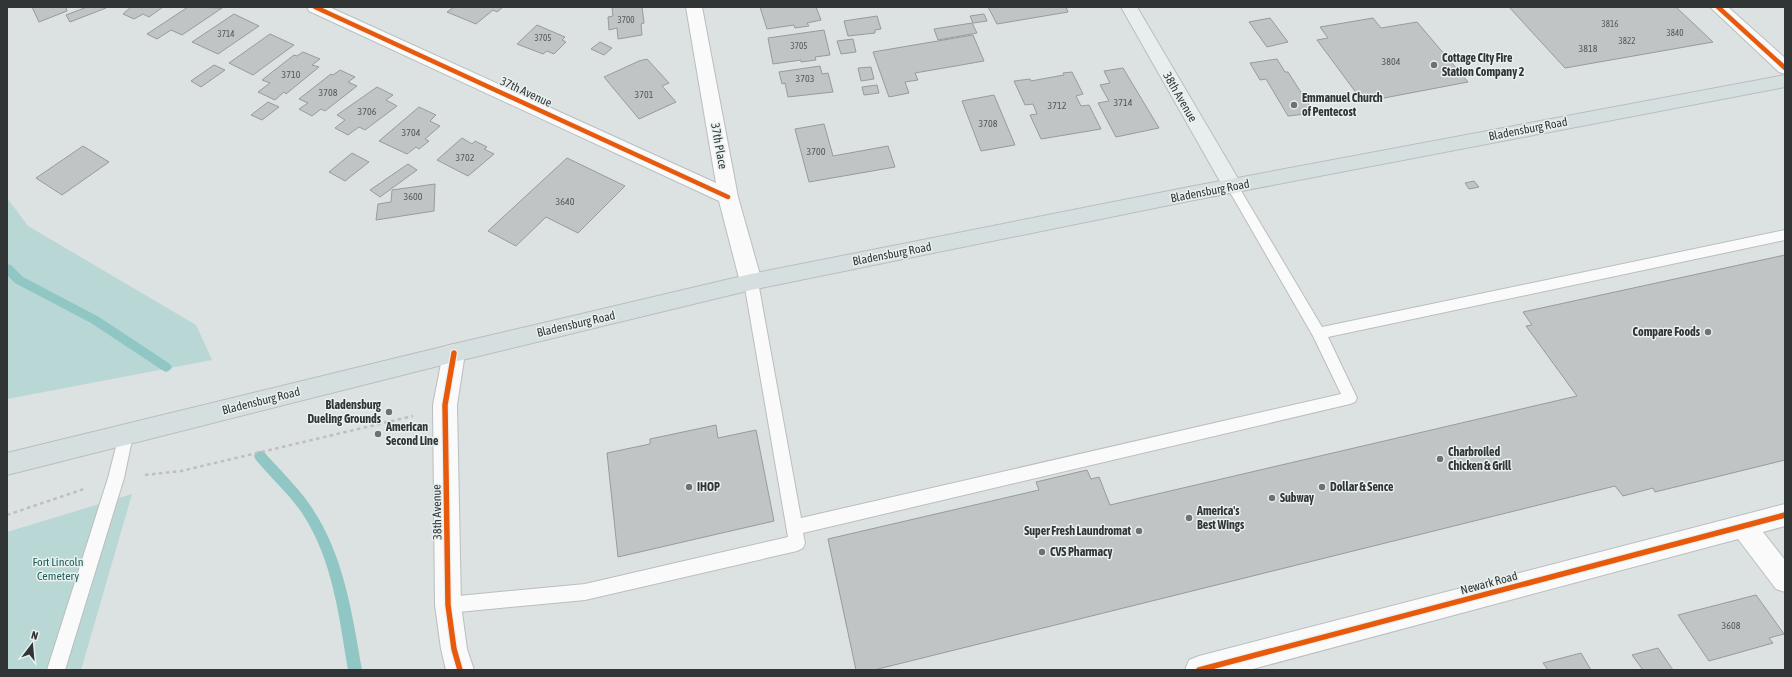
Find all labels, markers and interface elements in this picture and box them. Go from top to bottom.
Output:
house number: 3700 [618,15,634,25]
house number: 3816 [1602,19,1618,29]
house number: 3840 [1667,28,1683,38]
house number: 3714 [218,29,234,39]
house number: 3705 [535,33,551,43]
house number: 3822 [1619,36,1635,46]
house number: 3705 [791,41,807,51]
house number: 3818 [1579,43,1598,54]
place label: Cottage City Fire Station Company 2 [1442,51,1525,79]
house number: 3804 [1382,56,1401,67]
marker: Cottage City Fire Station Company 2 [1429,60,1439,70]
house number: 3710 [282,69,301,80]
street label: 38th Avenue [1160,70,1200,124]
house number: 3703 [796,73,815,84]
street label: 37th Avenue [498,74,554,110]
house number: 3708 [319,87,338,98]
house number: 3701 [635,89,654,100]
place label: Emmanuel Church of Pentecost [1302,91,1383,119]
house number: 3714 [1114,97,1133,108]
house number: 3712 [1048,100,1067,111]
marker: Emmanuel Church of Pentecost [1289,100,1299,110]
house number: 3706 [358,106,377,117]
street label: Bladensburg Road [1487,114,1569,144]
house number: 3708 [979,118,998,129]
street label: 37th Place [708,122,730,170]
house number: 3704 [402,127,421,138]
house number: 3700 [807,146,826,157]
house number: 3702 [456,152,475,163]
street label: Bladensburg Road [1169,176,1251,206]
house number: 3600 [404,191,423,202]
house number: 3640 [556,196,575,207]
street label: Bladensburg Road [851,239,933,269]
street label: Bladensburg Road [535,308,617,340]
place label: Compare Foods [1633,325,1701,339]
marker: Compare Foods [1703,327,1713,337]
street label: Bladensburg Road [220,385,302,417]
place label: Bladensburg Dueling Grounds [307,398,382,426]
marker: Bladensburg Dueling Grounds [384,407,394,417]
place label: American Second Line [385,420,439,448]
marker: American Second Line [373,429,383,439]
place label: Charbroiled Chicken & Grill [1448,445,1512,473]
marker: Charbroiled Chicken & Grill [1435,454,1445,464]
place label: IHOP [697,480,720,494]
place label: Dollar & Sence [1330,480,1394,494]
marker: IHOP [684,482,694,492]
marker: Dollar & Sence [1317,482,1327,492]
street label: 38th Avenue [430,484,444,540]
place label: Subway [1280,491,1314,505]
marker: Subway [1267,493,1277,503]
place label: America's Best Wings [1196,504,1245,532]
marker: America's Best Wings [1184,513,1194,523]
place label: Super Fresh Laundromat [1024,524,1132,538]
marker: Super Fresh Laundromat [1134,526,1144,536]
place label: CVS Pharmacy [1050,545,1112,559]
marker: CVS Pharmacy [1037,547,1047,557]
park label: Fort Lincoln Cemetery [32,555,84,583]
street label: Newark Road [1459,569,1519,597]
house number: 3608 [1722,620,1741,631]
north arrow [12,625,52,665]
text: N [30,629,40,642]

